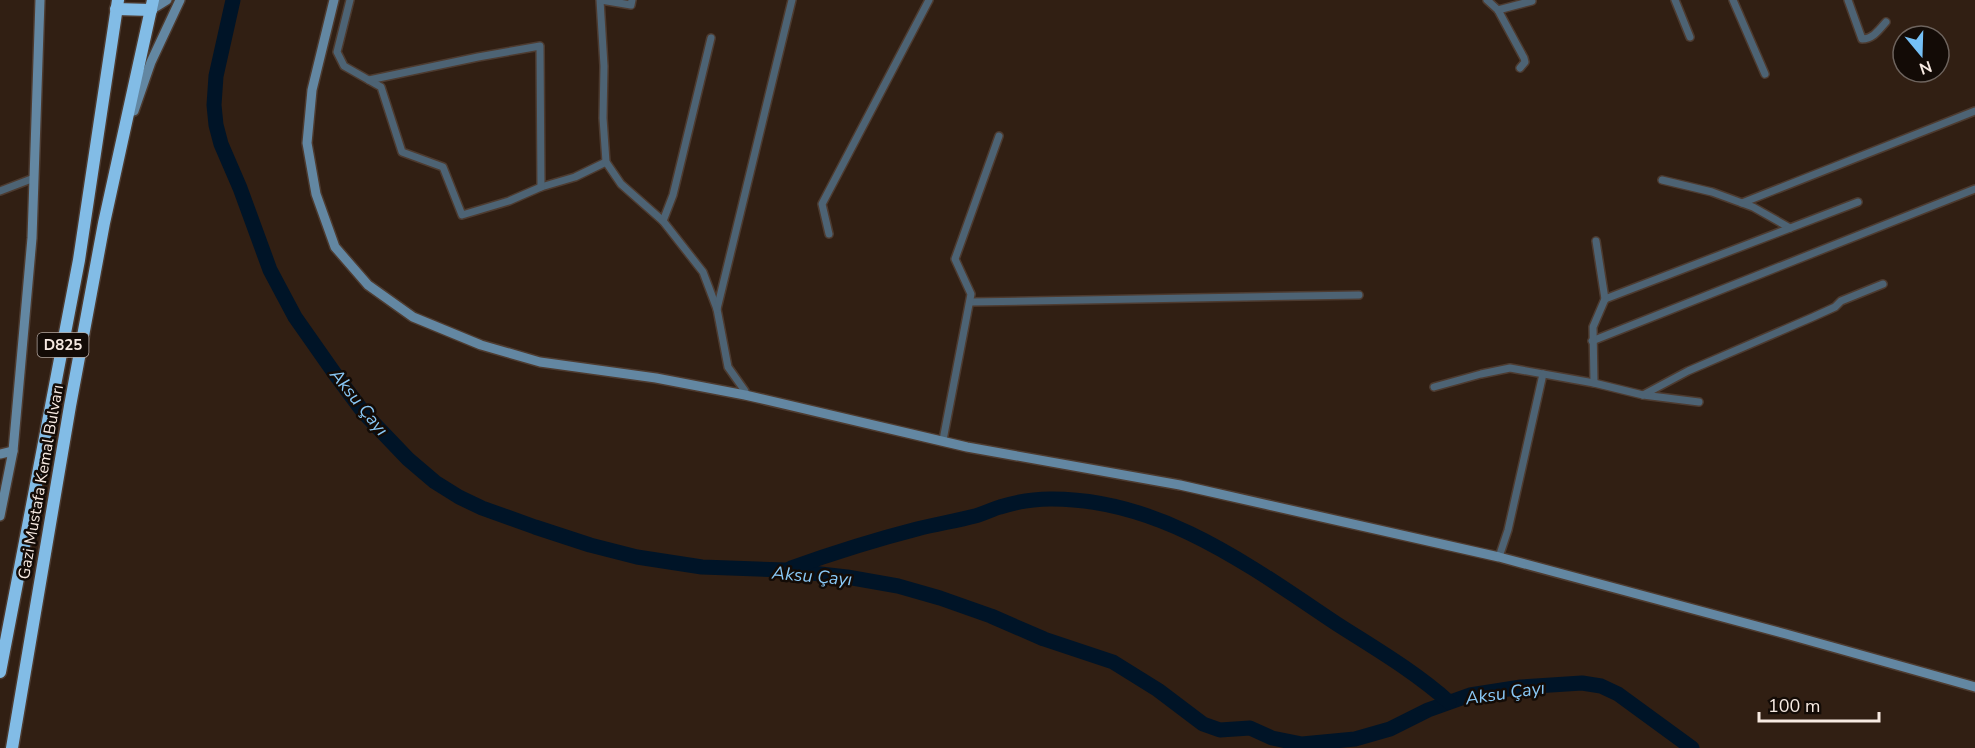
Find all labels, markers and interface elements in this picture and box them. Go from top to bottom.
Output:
north arrow [1891,24,1951,84]
text: N [1916,55,1935,80]
road number: D825 [38,333,88,357]
water label: Aksu Çayı [324,363,394,441]
street label: Gazi Mustafa Kemal Bulvarı [13,383,69,581]
water label: Aksu Çayı [770,560,853,591]
water label: Aksu Çayı [1463,676,1546,711]
scale bar [1759,685,1879,723]
text: 100 m [1768,694,1820,718]

